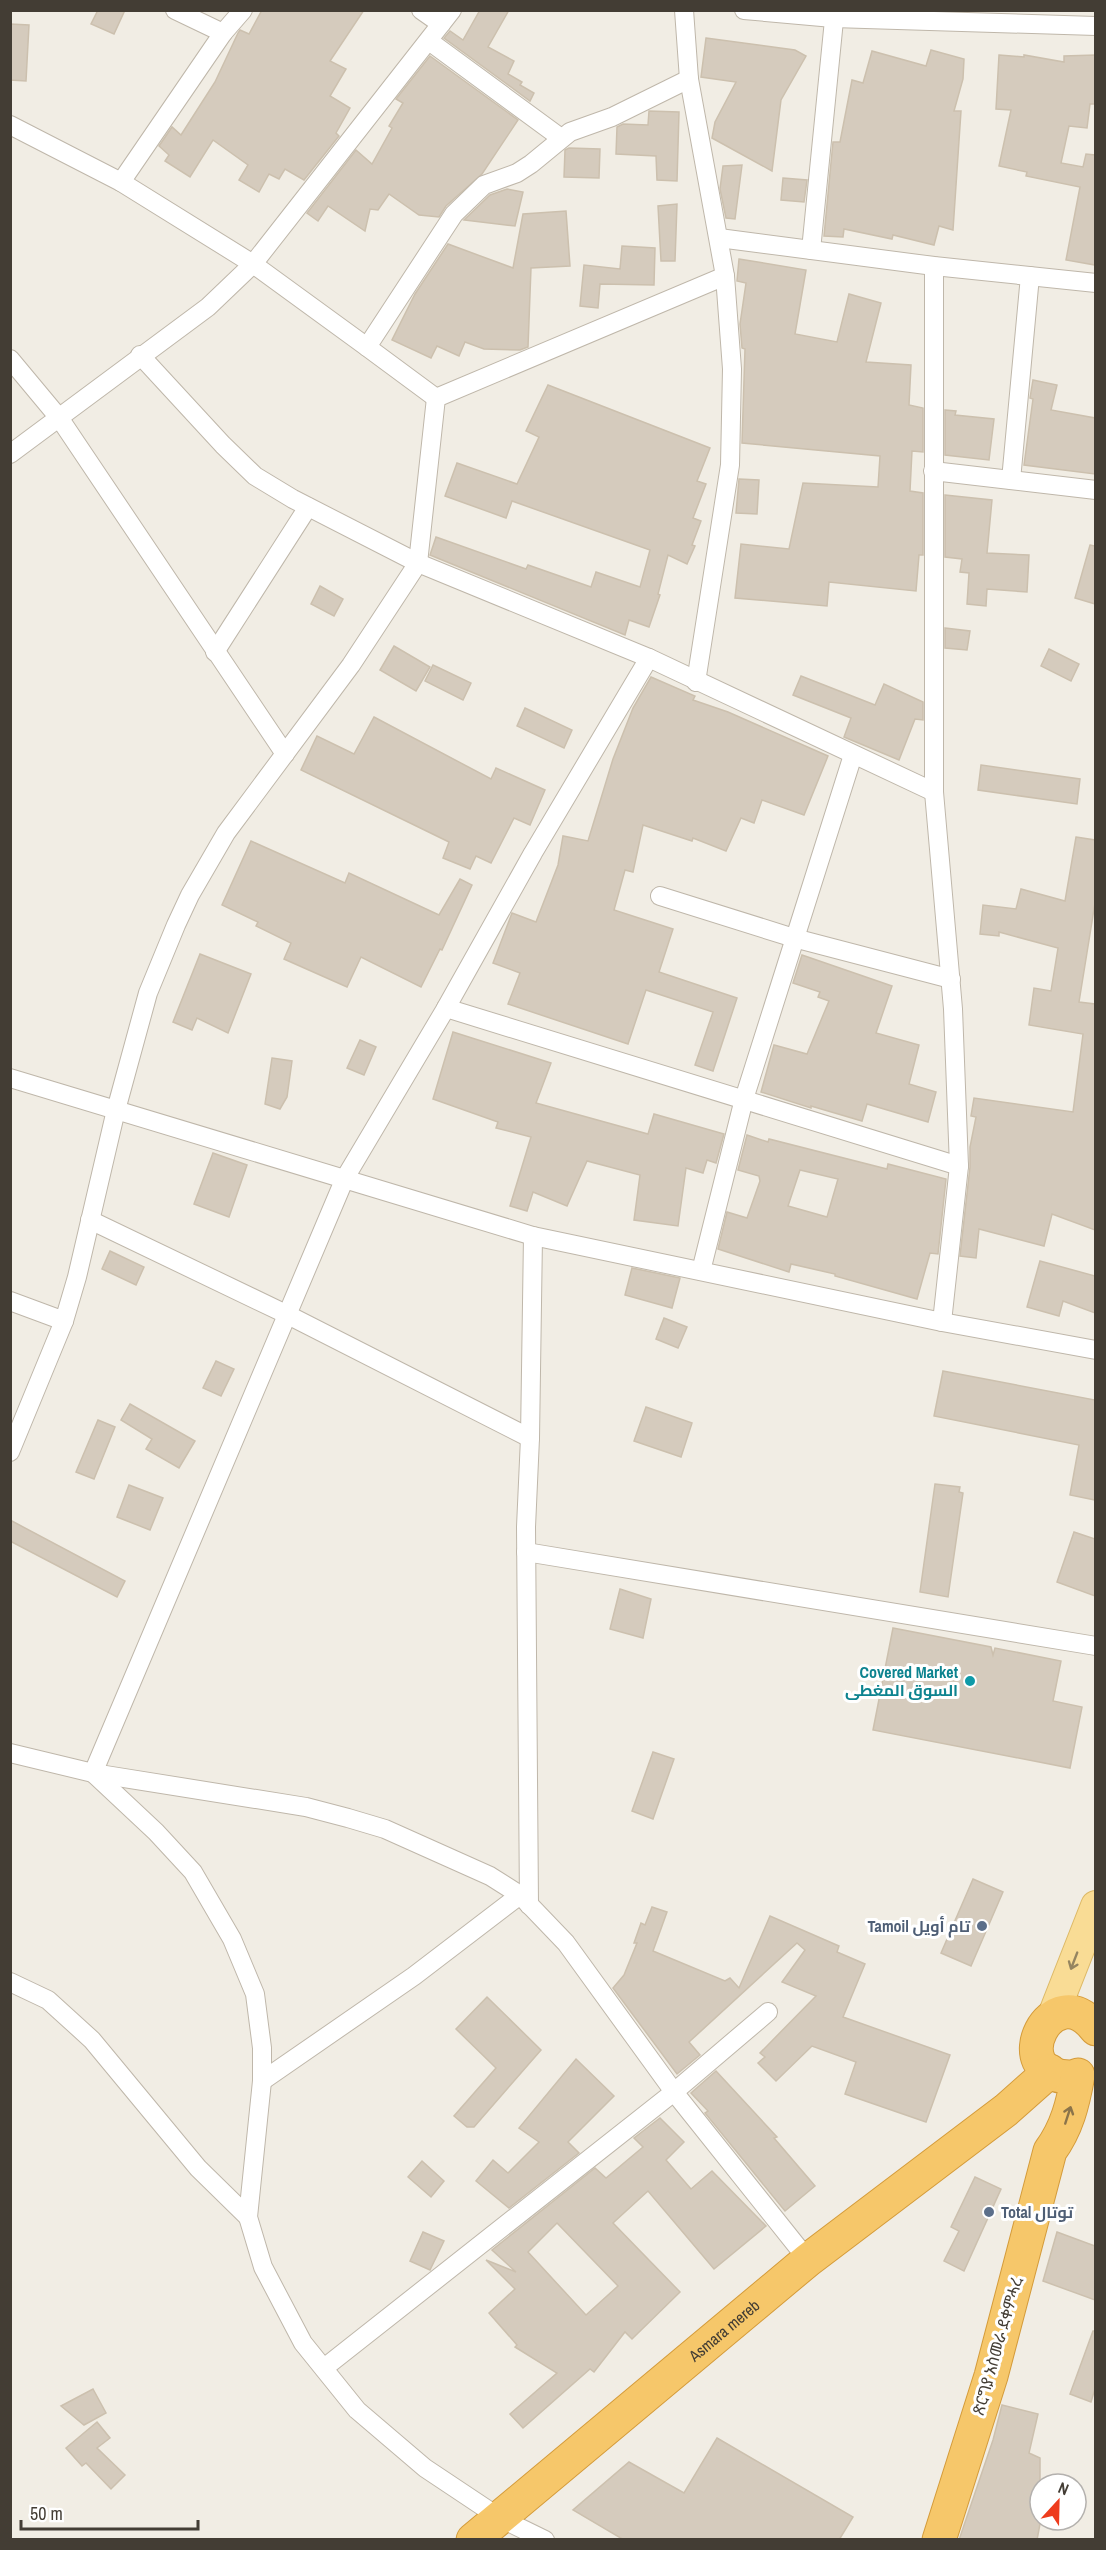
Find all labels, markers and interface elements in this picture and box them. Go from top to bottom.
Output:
place label: Covered Market السوق المغطى [845,1661,959,1701]
marker: Covered Market السوق المغطى [963,1674,977,1688]
place label: Tamoil تام أويل [868,1915,971,1938]
marker: Tamoil تام أويل [975,1919,989,1933]
one-way arrow [1068,1951,1079,1969]
one-way arrow [1064,2106,1075,2125]
place label: Total توتال [1001,2201,1074,2223]
marker: Total توتال [982,2205,996,2219]
street label: ጽርግያ አስመራ ደቀምሓረ [967,2274,1027,2417]
street label: Asmara mereb [683,2294,764,2367]
north arrow [1028,2472,1088,2532]
text: N [1055,2476,1072,2500]
scale bar [21,2493,198,2531]
text: 50 m [30,2501,63,2526]

